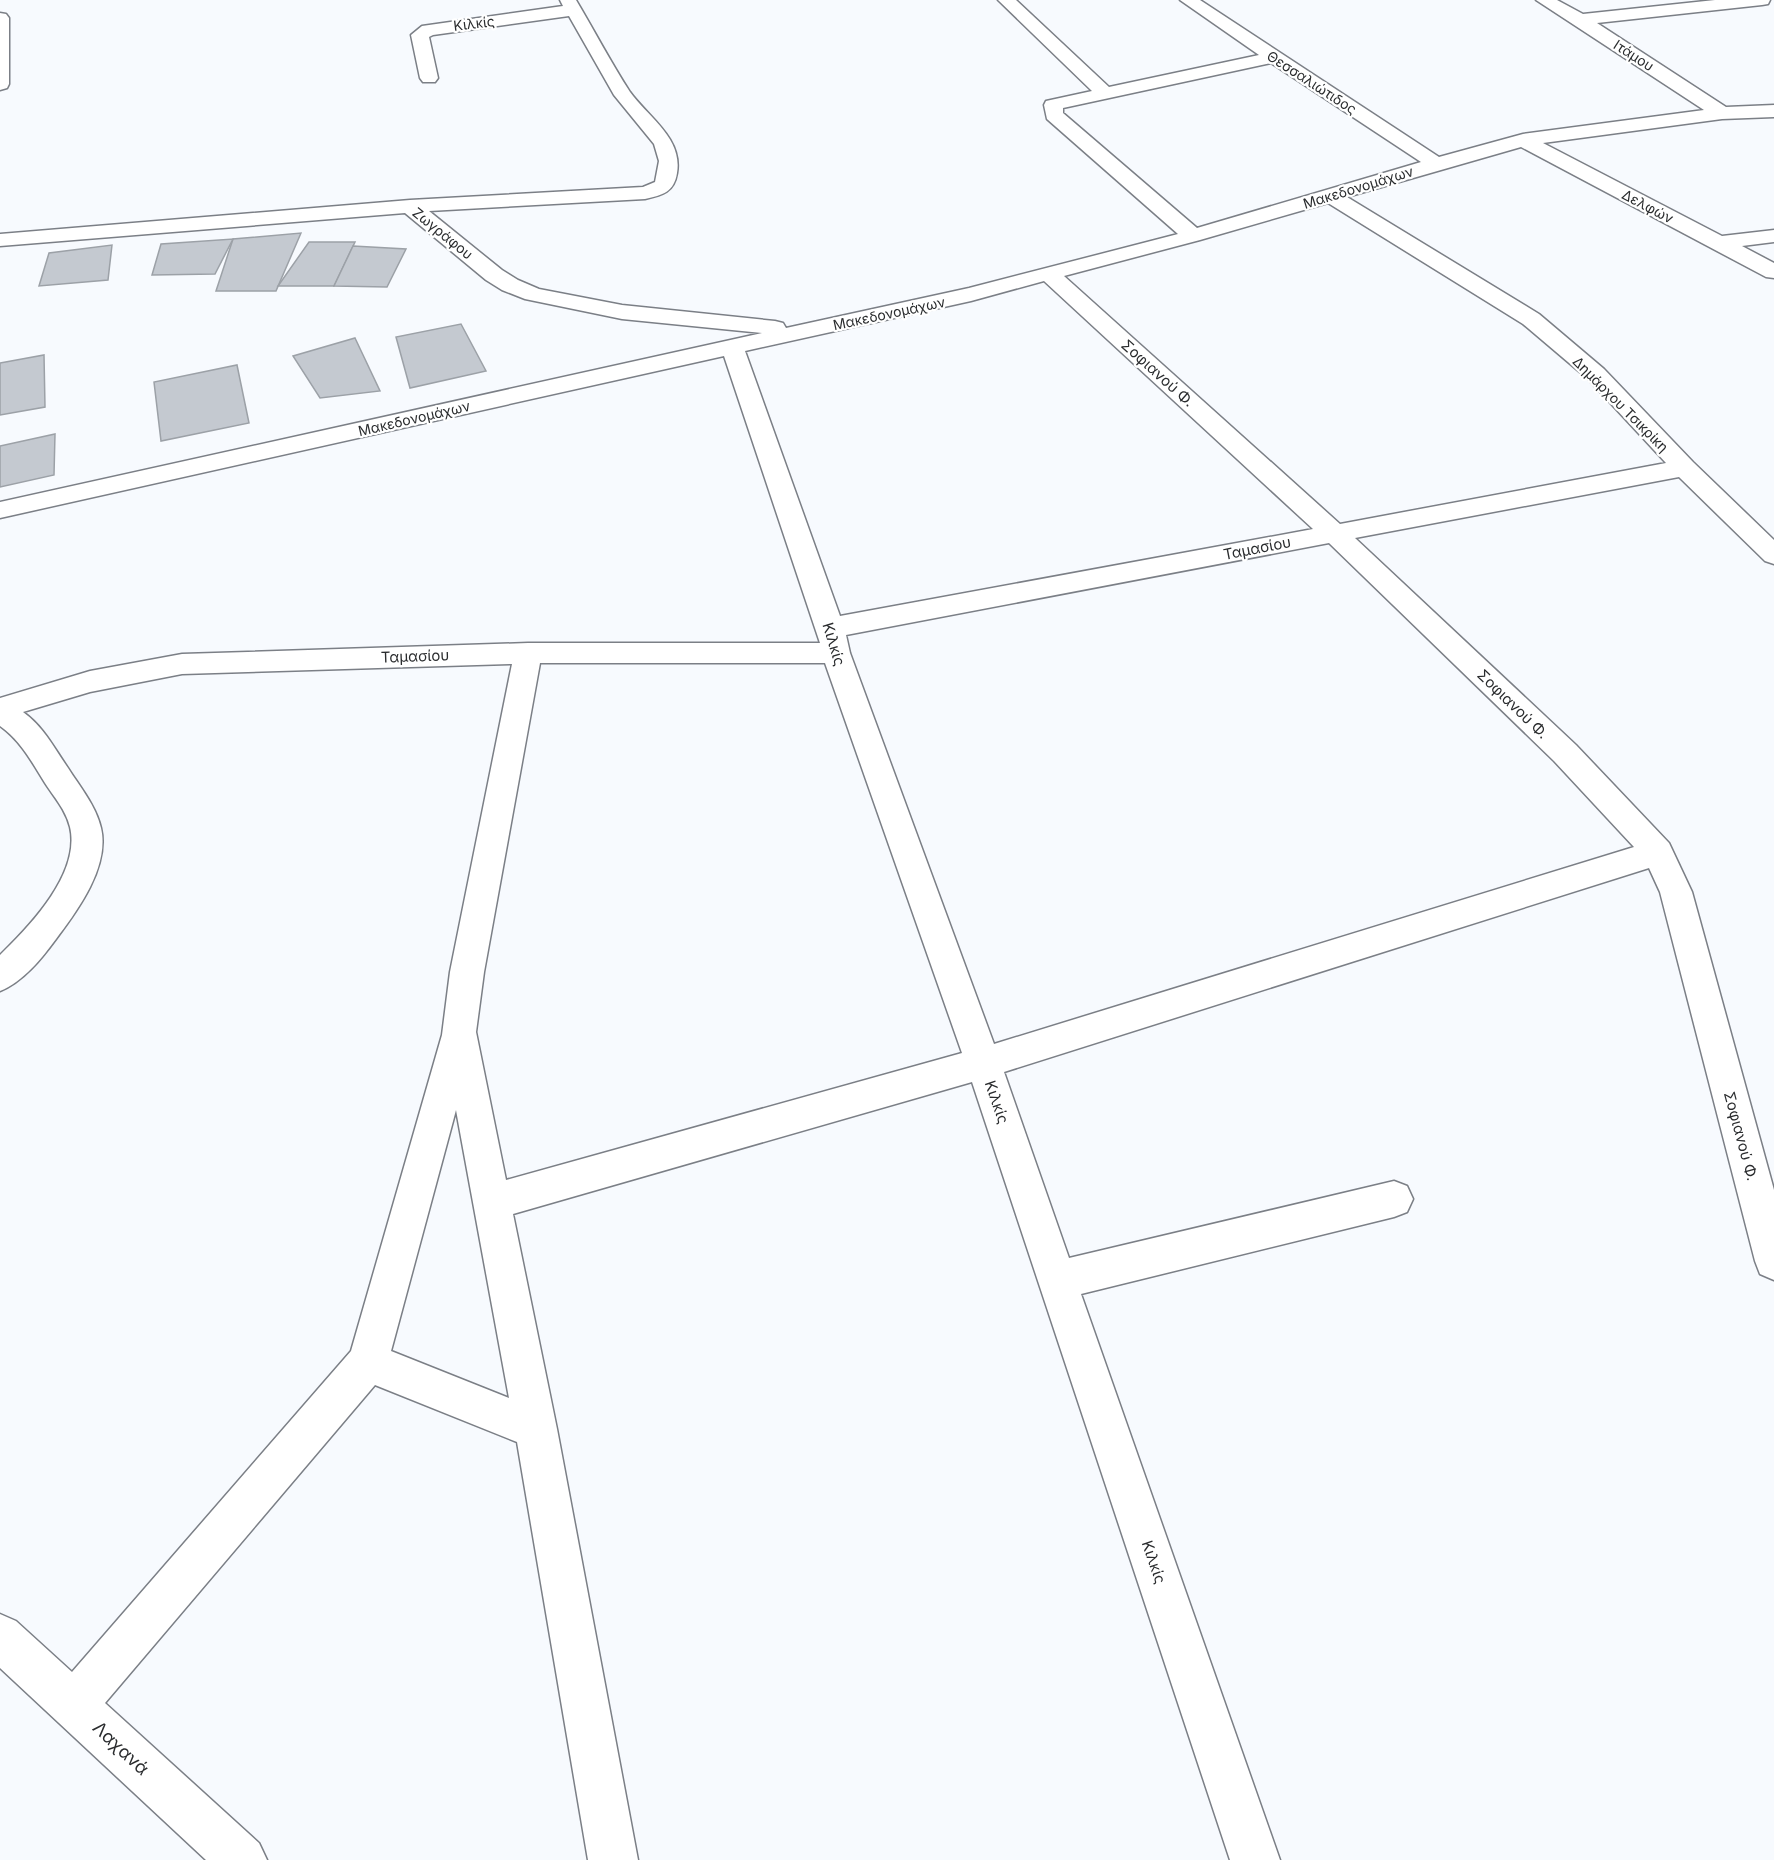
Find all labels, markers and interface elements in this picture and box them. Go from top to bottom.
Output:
street label: Κιλκίς [452,12,496,34]
street label: Ιτάμου [1611,36,1657,74]
street label: Θεσσαλιώτιδος [1264,47,1360,117]
street label: Μακεδονομάχων [1301,162,1415,212]
street label: Δελφών [1619,185,1677,227]
street label: Ζωγράφου [409,204,477,262]
street label: Μακεδονομάχων [831,293,947,333]
street label: Σοφιανού Φ. [1118,335,1198,411]
street label: Δημάρχου Τσικρίκη [1570,353,1672,455]
street label: Μακεδονομάχων [356,397,472,439]
street label: Ταμασίου [1222,532,1292,564]
street label: Κιλκίς [818,620,850,668]
street label: Ταμασίου [380,645,450,667]
street label: Σοφιανού Φ. [1473,665,1553,743]
street label: Κιλκίς [981,1078,1013,1126]
street label: Σοφιανού Φ. [1720,1089,1762,1183]
street label: Κιλκίς [1138,1538,1170,1586]
street label: Λαχανά [89,1717,153,1779]

